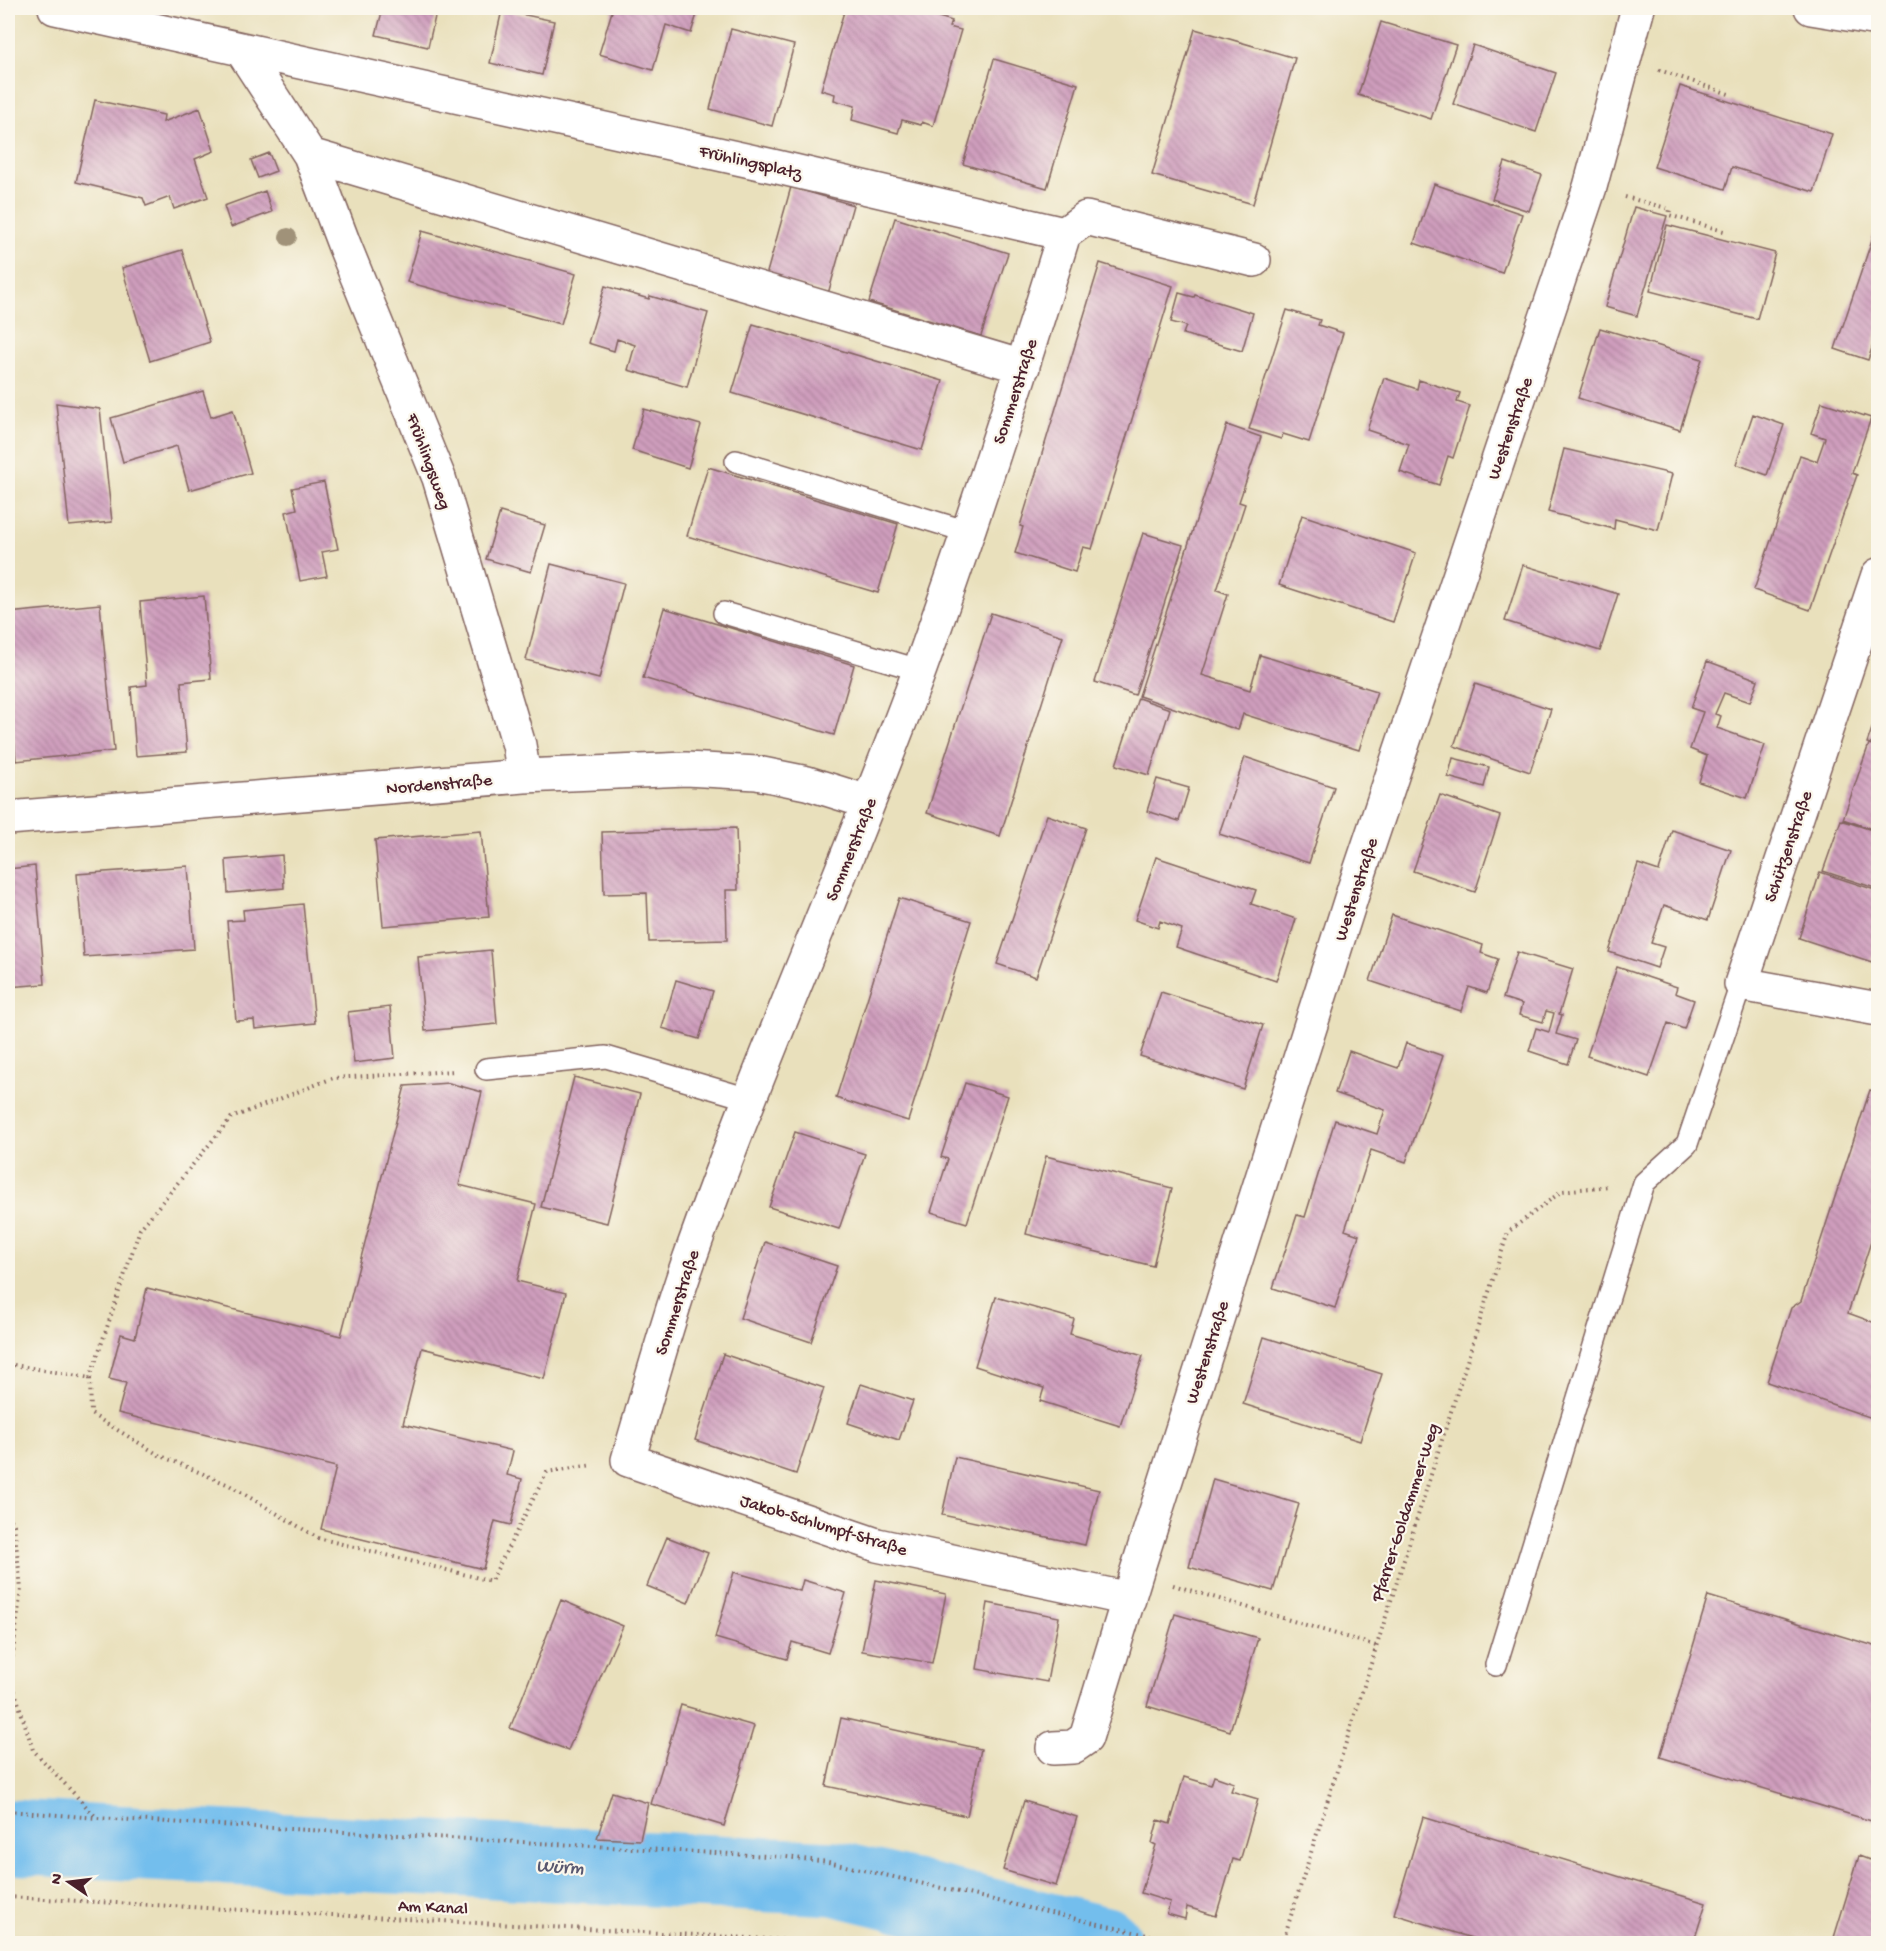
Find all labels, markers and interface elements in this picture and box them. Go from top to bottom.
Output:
street label: Frühlingsplatz [696,141,805,186]
street label: Sommerstraße [989,336,1043,447]
street label: Westenstraße [1484,374,1539,483]
street label: Frühlingsweg [400,410,455,513]
street label: Nordenstraße [385,770,494,801]
street label: Schützenstraße [1761,788,1818,905]
street label: Sommerstraße [822,795,883,905]
street label: Westenstraße [1331,835,1384,944]
street label: Sommerstraße [651,1247,705,1358]
street label: Westenstraße [1182,1298,1235,1407]
street label: Pfarrer-Goldammer-Weg [1367,1421,1445,1606]
street label: Jakob-Schlumpf-Straße [737,1491,910,1562]
north arrow [39,1852,99,1912]
water label: Würm [535,1856,585,1881]
text: N [47,1871,68,1887]
street label: Am Kanal [397,1896,468,1921]

